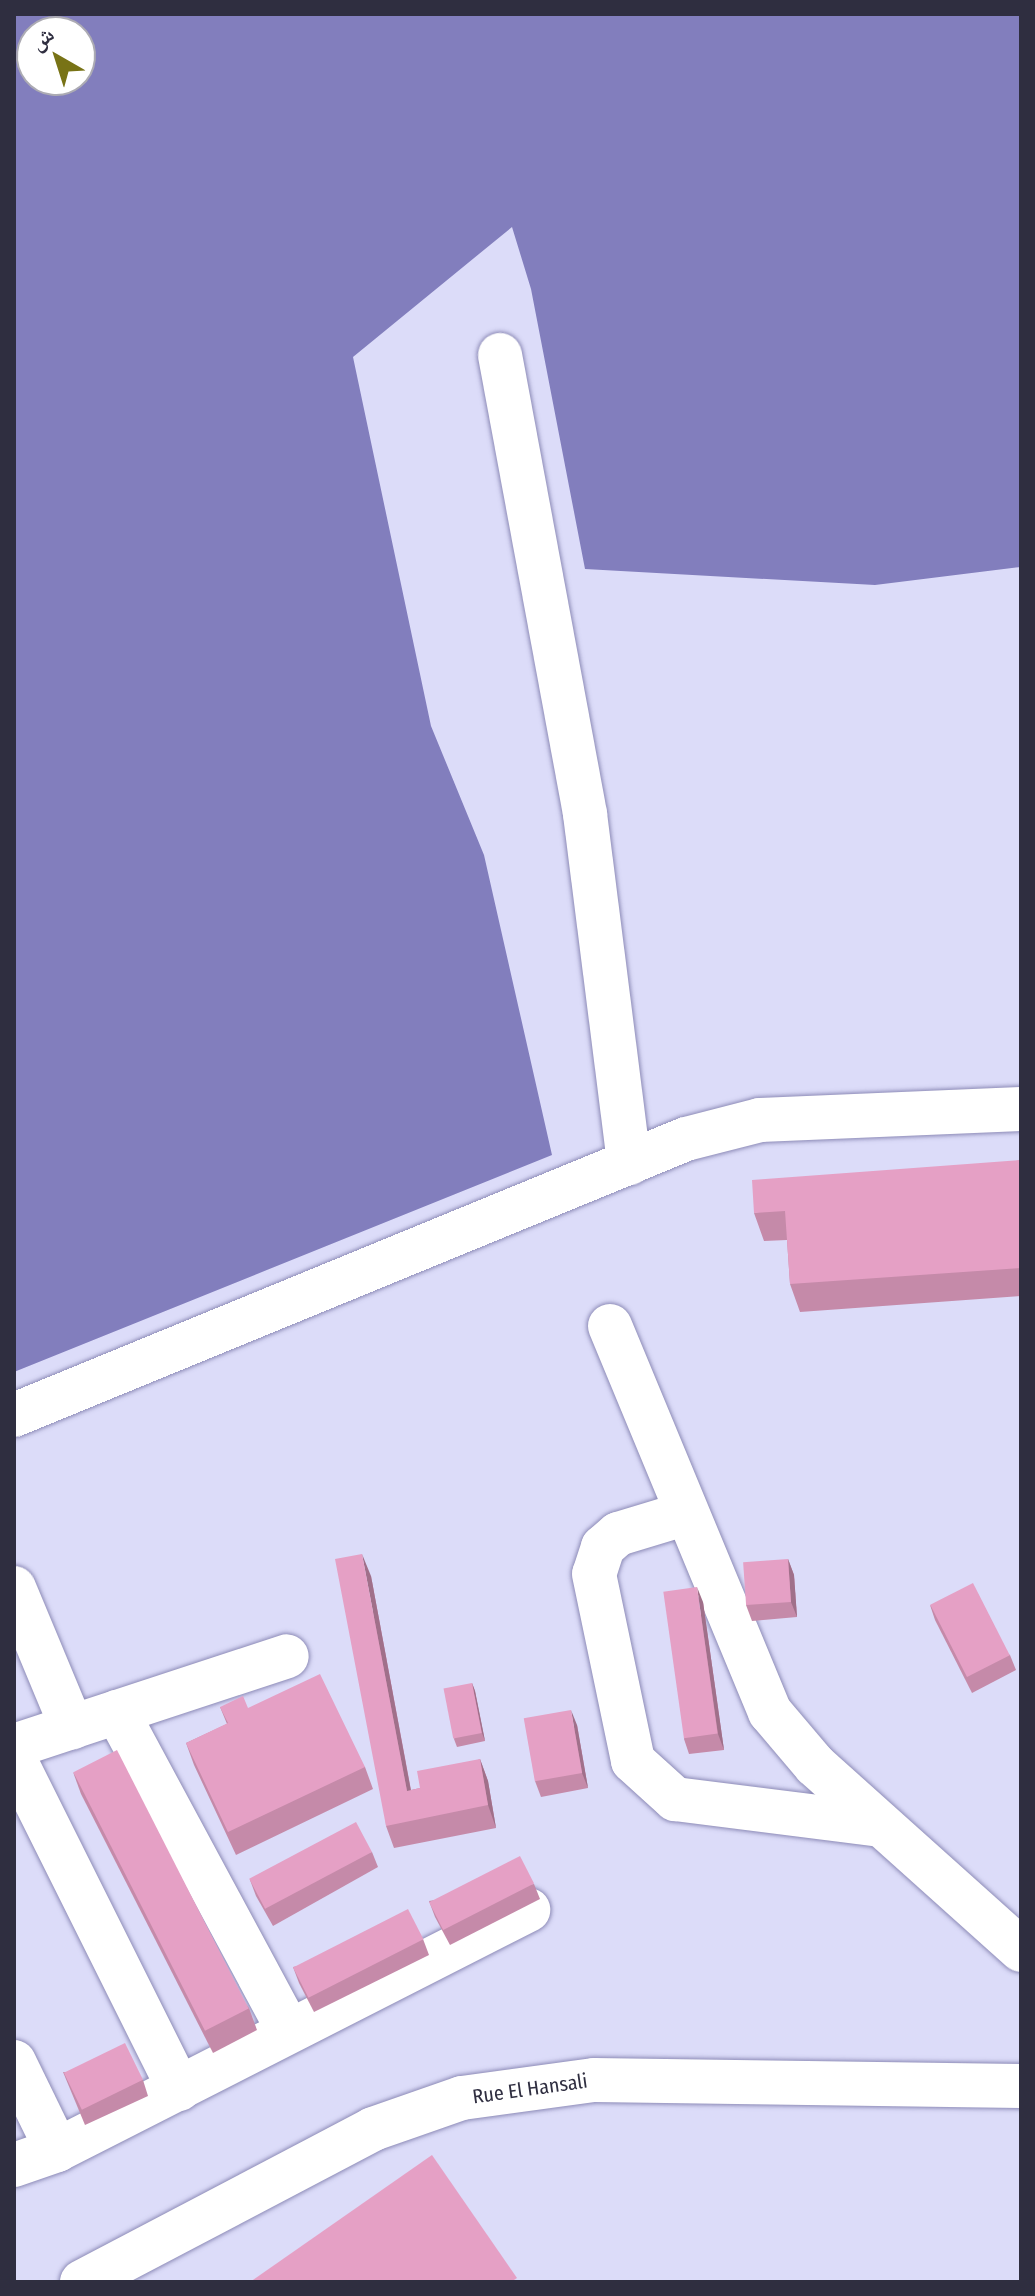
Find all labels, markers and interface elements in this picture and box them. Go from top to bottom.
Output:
north arrow [16,16,96,96]
text: ش [24,21,59,56]
street label: Rue El Hansali [471,2069,589,2109]

